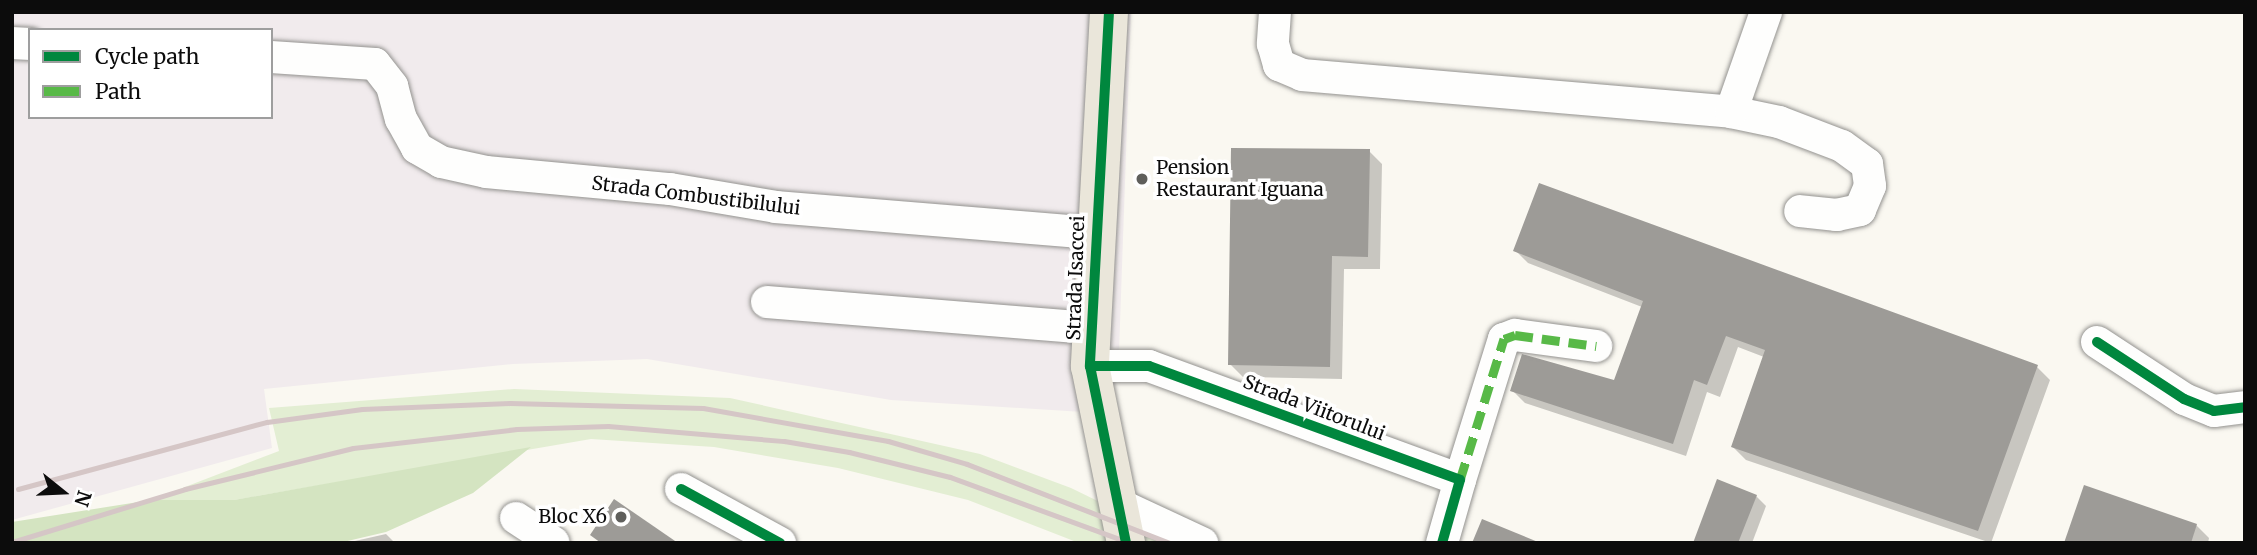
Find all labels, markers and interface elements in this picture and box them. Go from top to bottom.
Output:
legend [28,28,273,119]
text: Cycle path [95,43,199,70]
text: Path [95,78,141,105]
place label: Pension Restaurant Iguana [1156,157,1324,201]
marker: Pension Restaurant Iguana [1134,171,1150,187]
street label: Strada Combustibilului [590,172,802,220]
street label: Strada Isaccei [1062,215,1090,341]
street label: Strada Viitorului [1240,370,1388,446]
north arrow [28,457,98,527]
text: N [69,488,97,509]
place label: Bloc X6 [538,506,607,528]
marker: Bloc X6 [613,509,629,525]

